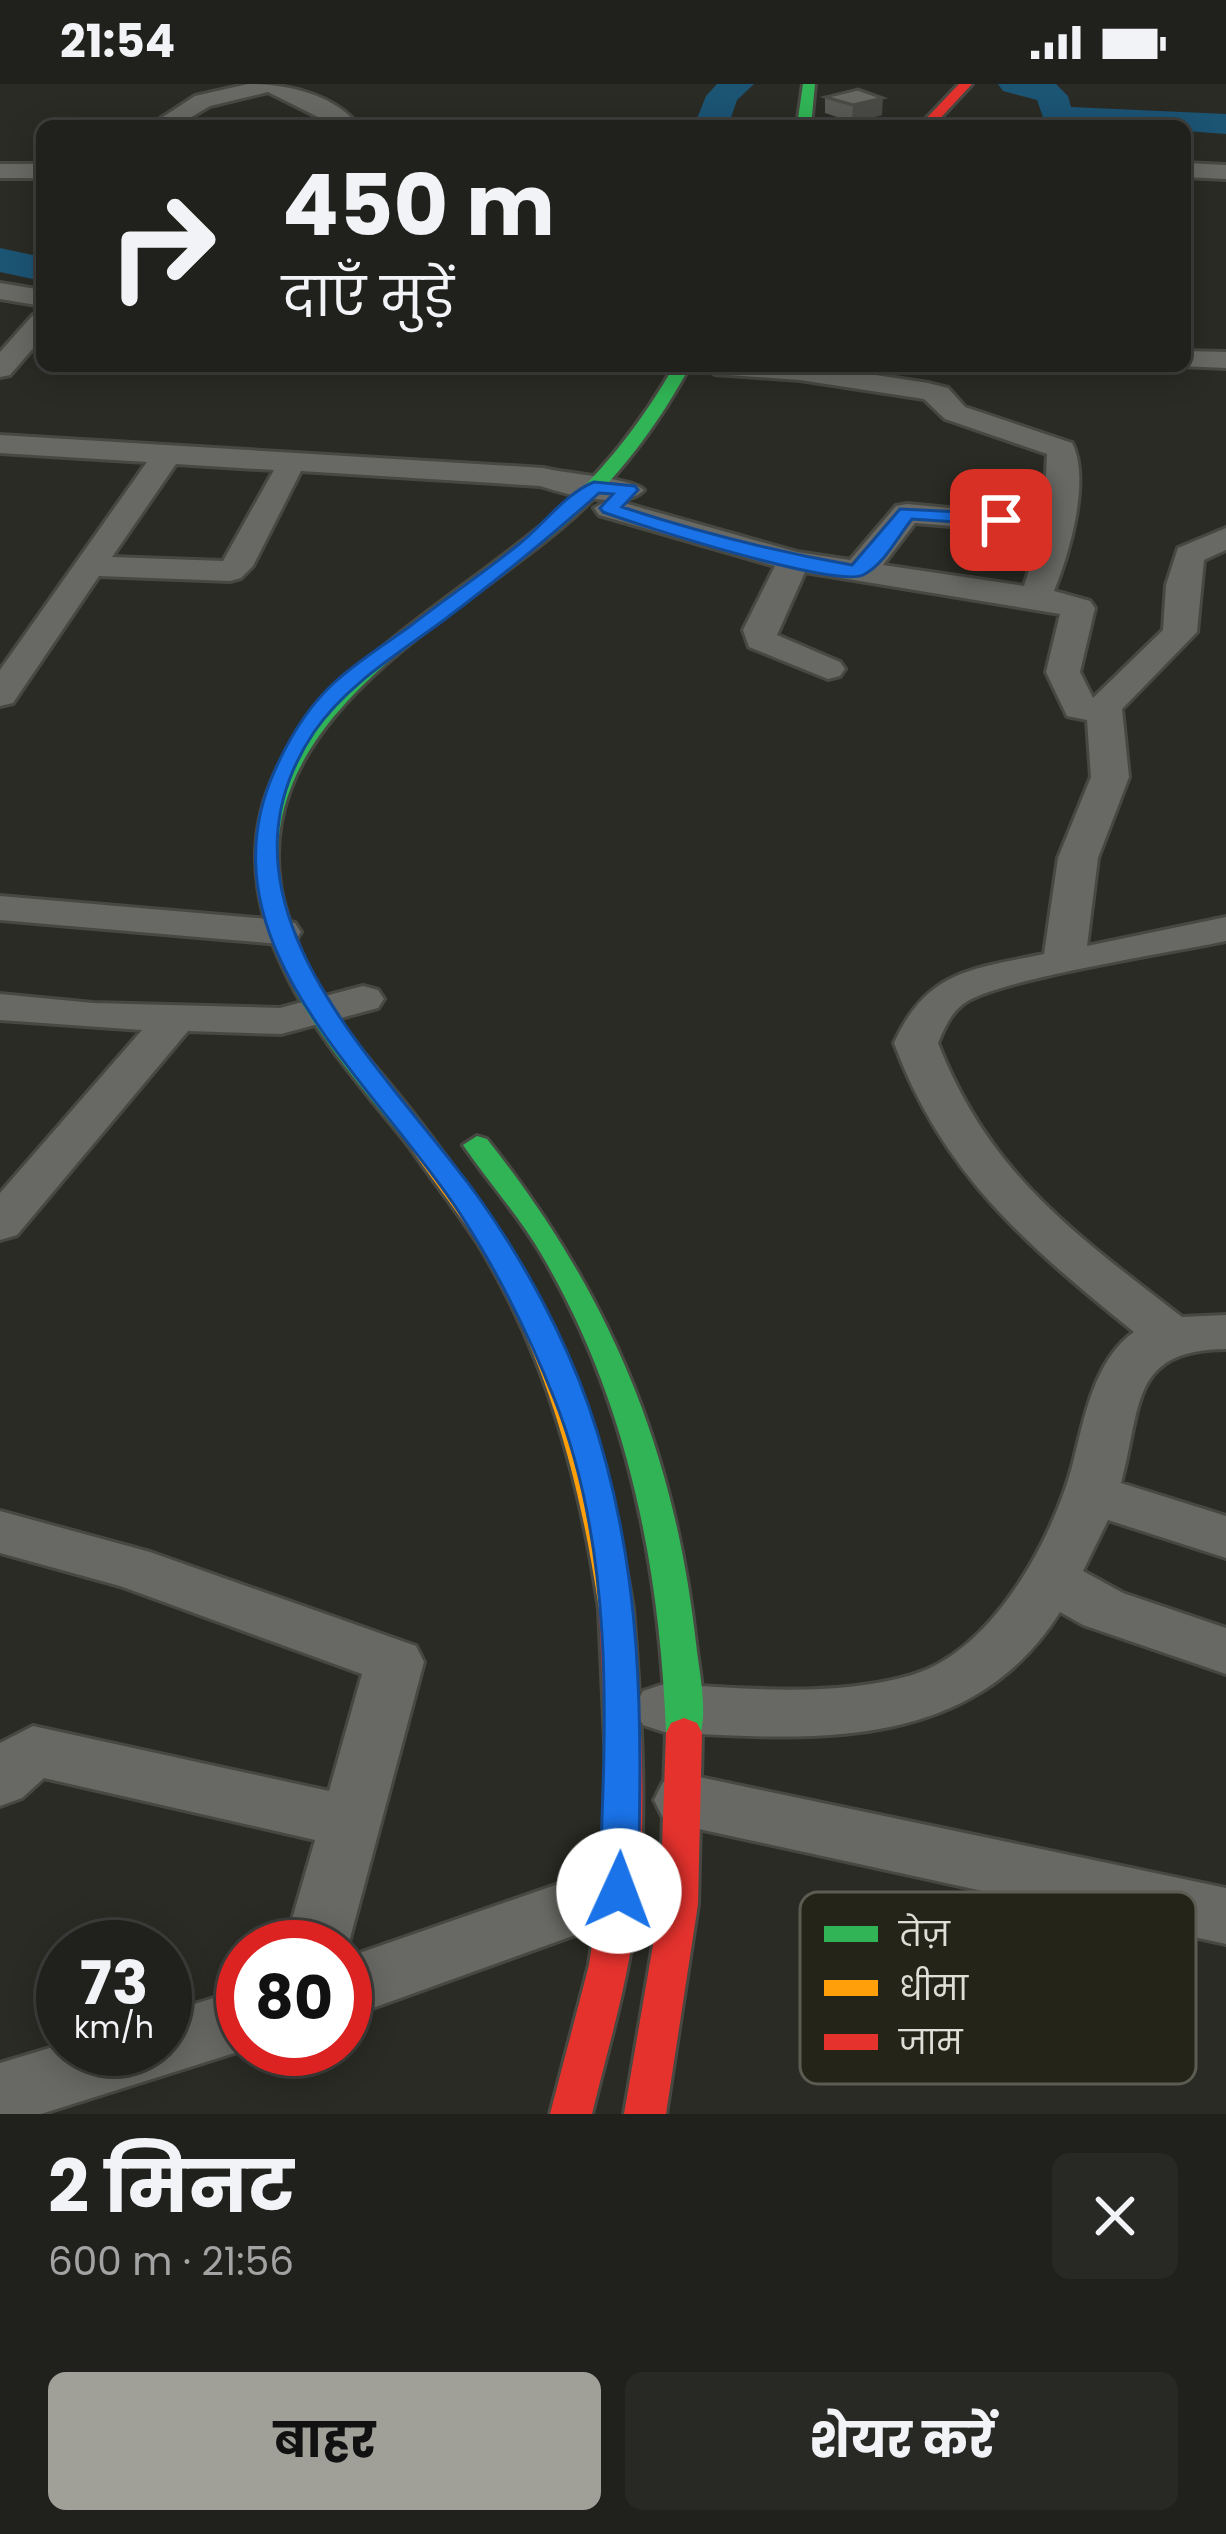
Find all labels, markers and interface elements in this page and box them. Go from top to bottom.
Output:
text: 21:54 [60,10,175,73]
text: 450 m [282,147,555,264]
icon: right [84,168,240,324]
text: दाएँ मुड़ें [282,259,454,335]
pin [950,469,1052,571]
icon: arrive [968,487,1034,553]
position arrow [556,1828,682,1954]
legend [800,1892,1196,2084]
text: तेज़ [898,1911,951,1958]
speed limit sign: 80 [216,1920,372,2076]
text: 73 [80,1941,148,2025]
text: धीमा [899,1965,969,2012]
text: km/h [74,2006,154,2049]
text: जाम [898,2019,963,2066]
text: 2 मिनट [48,2136,294,2237]
button: close [1052,2153,1178,2279]
text: 600 m · 21:56 [48,2234,294,2289]
button: बाहर [48,2372,601,2510]
button: शेयर करें [625,2372,1178,2510]

